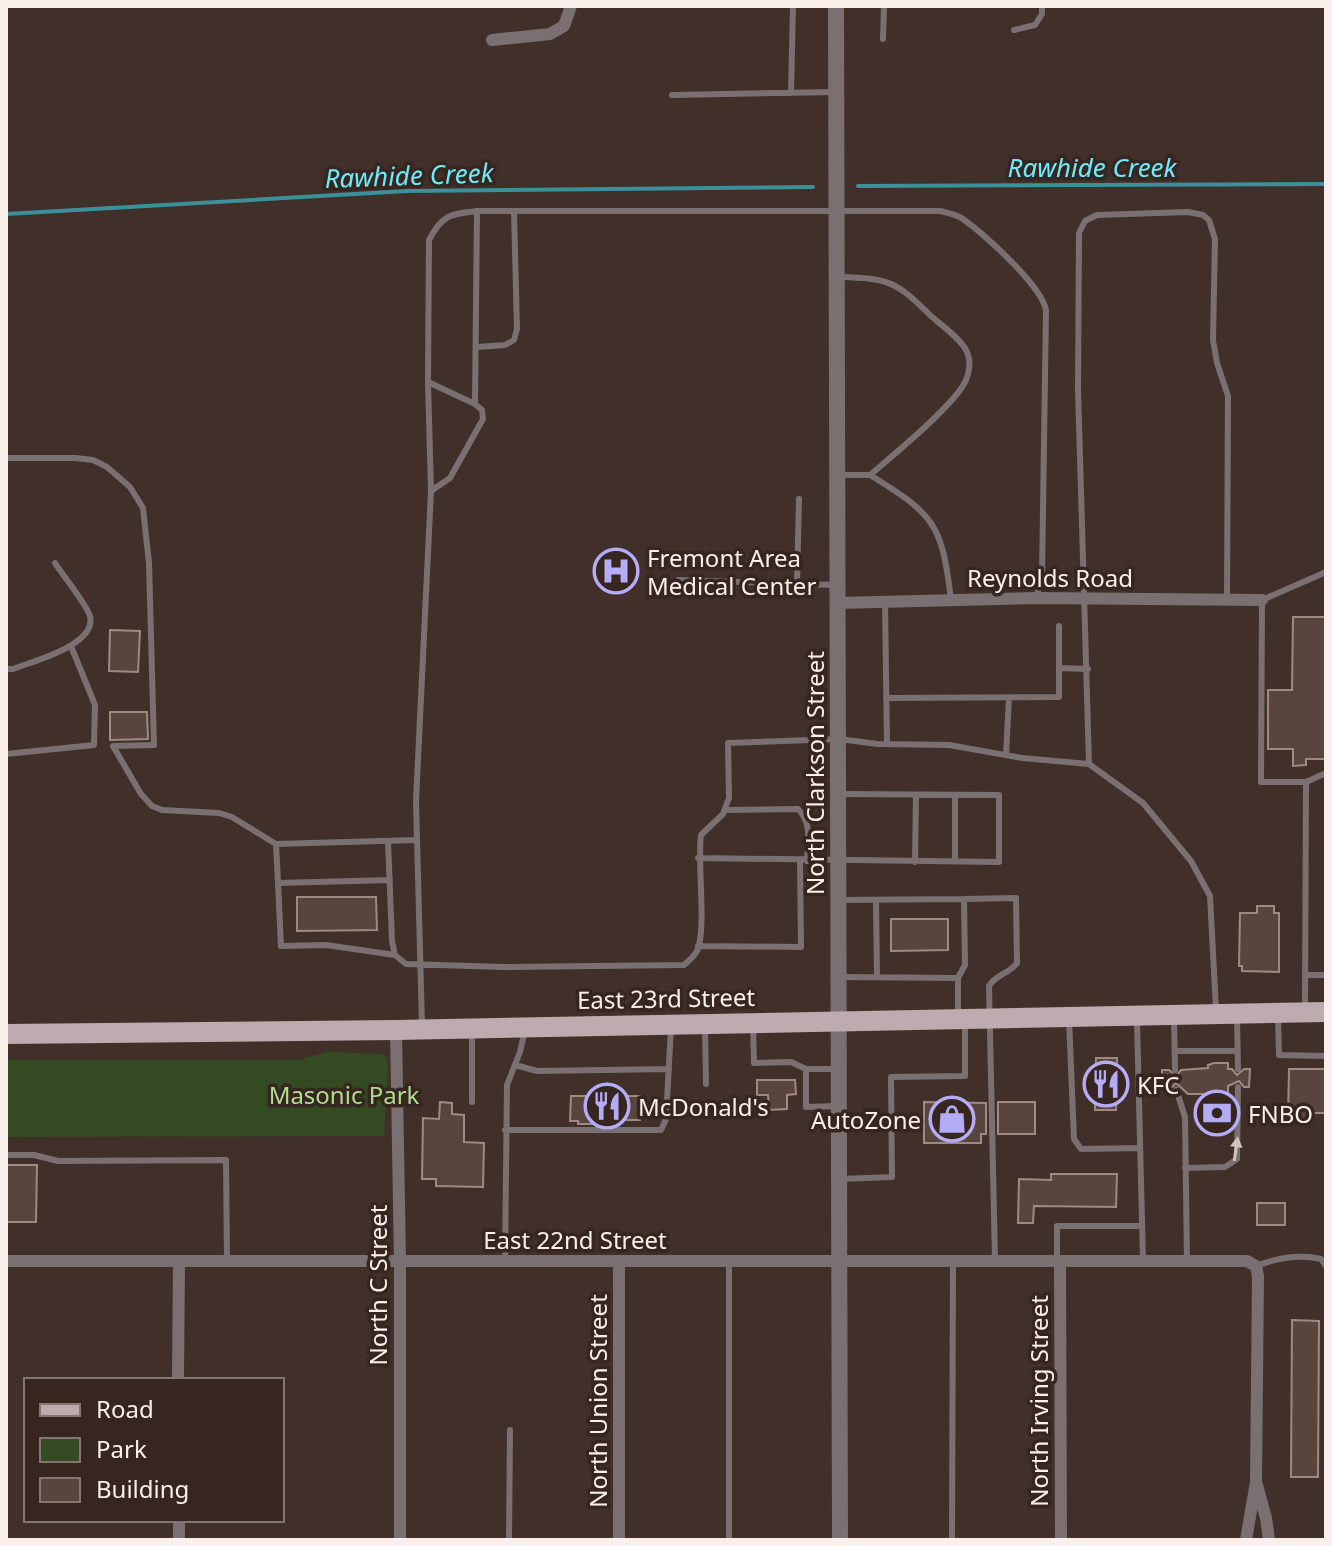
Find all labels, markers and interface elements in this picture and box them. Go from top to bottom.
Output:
water label: Rawhide Creek [1008,149,1178,185]
water label: Rawhide Creek [324,154,495,196]
place label: Fremont Area Medical Center [647,541,816,602]
hospital icon: Fremont Area Medical Center [592,547,640,595]
street label: Reynolds Road [967,561,1133,594]
street label: North Clarkson Street [798,651,831,895]
street label: East 23rd Street [577,980,756,1016]
restaurant icon: KFC [1082,1060,1130,1108]
place label: KFC [1137,1068,1179,1101]
park label: Masonic Park [269,1078,420,1111]
restaurant icon: McDonald's [583,1082,631,1130]
bank icon: FNBO [1193,1089,1241,1137]
place label: McDonald's [638,1090,769,1123]
shop icon: AutoZone [928,1095,976,1143]
place label: FNBO [1248,1097,1313,1130]
place label: AutoZone [811,1103,921,1136]
one-way arrow [1230,1137,1243,1162]
street label: North C Street [361,1204,394,1365]
street label: East 22nd Street [483,1223,667,1256]
street label: North Union Street [581,1294,614,1508]
street label: North Irving Street [1022,1295,1055,1507]
legend [24,1378,284,1522]
text: Road [96,1392,154,1425]
text: Park [96,1432,147,1465]
text: Building [96,1472,189,1505]

